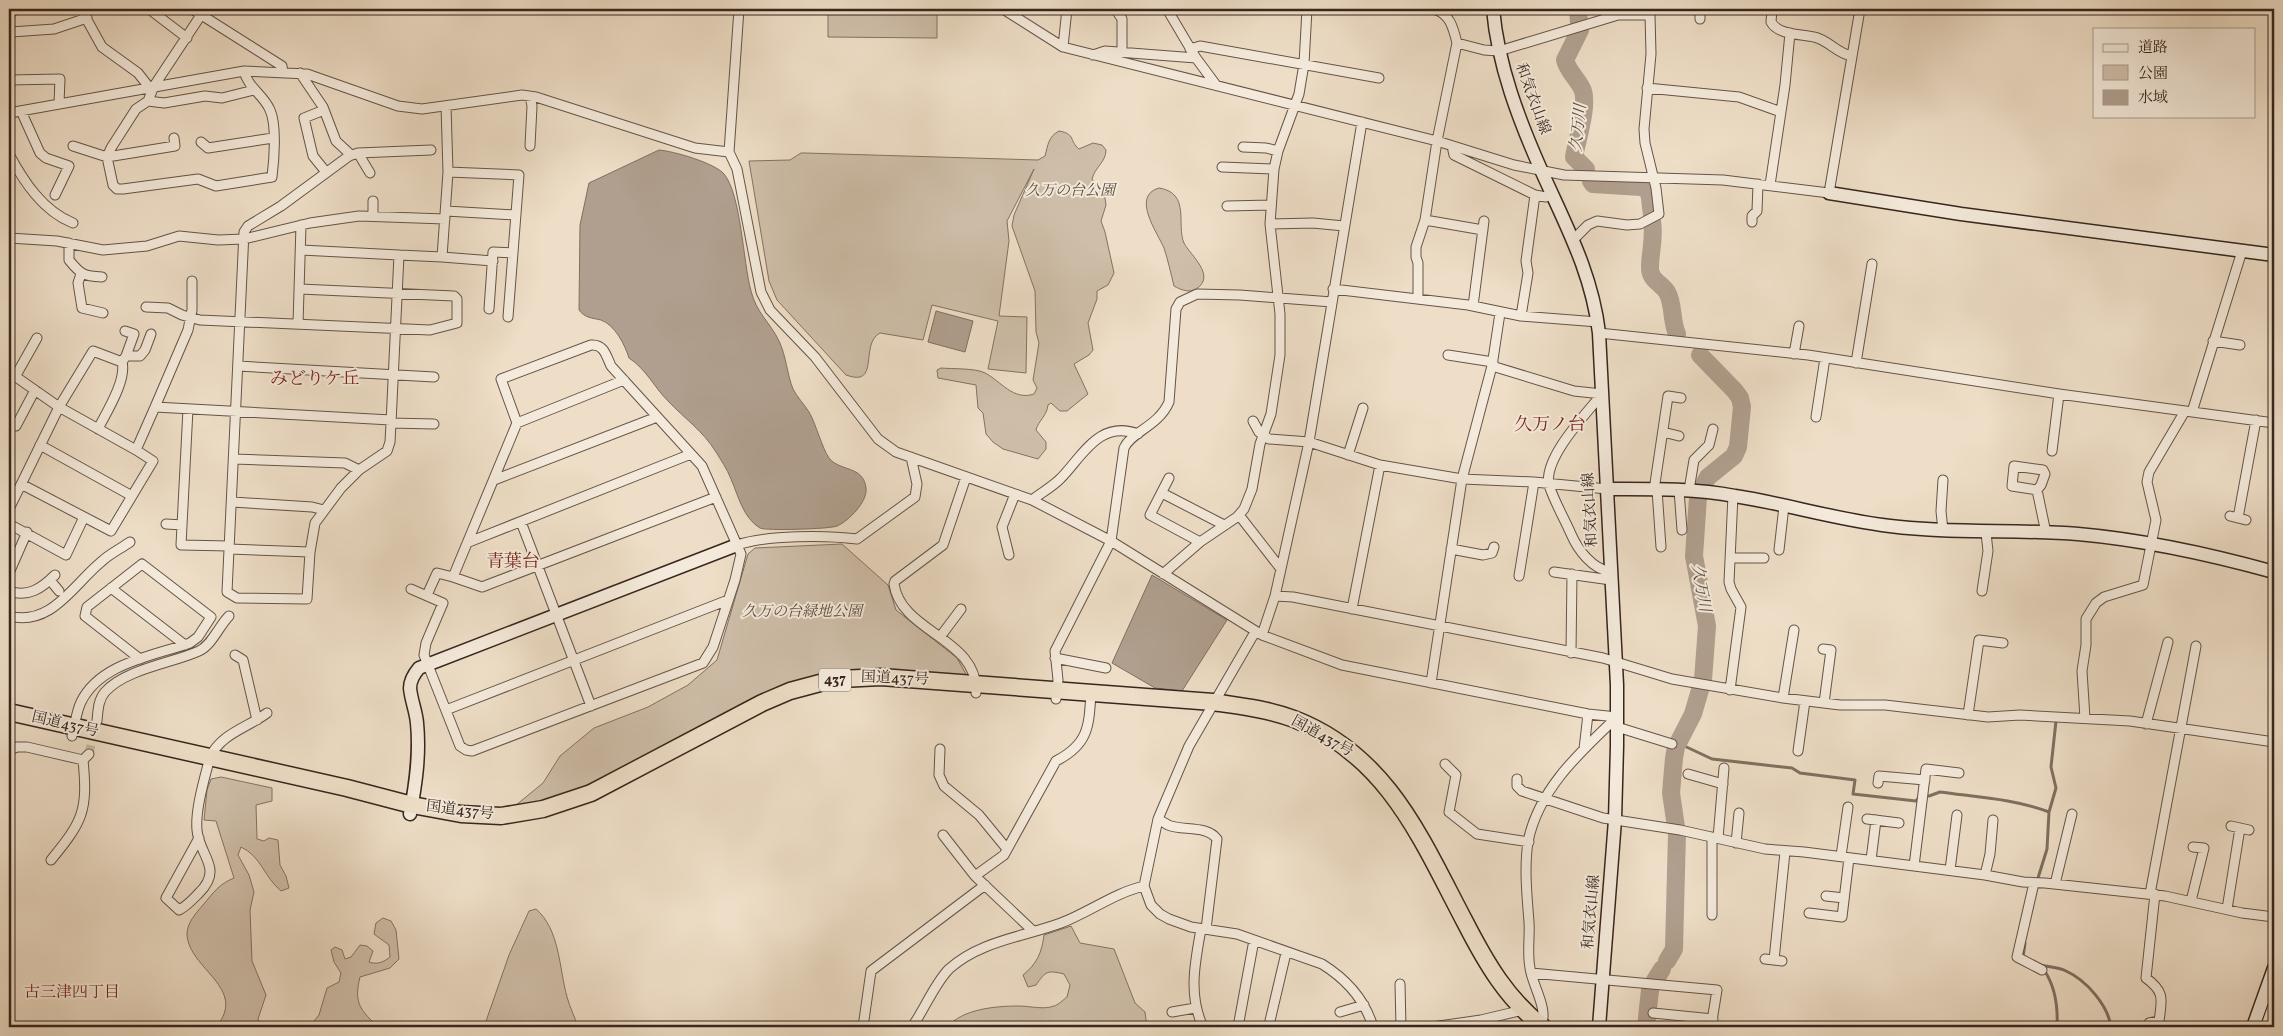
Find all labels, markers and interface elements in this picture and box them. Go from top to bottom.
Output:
legend [2093,28,2256,118]
text: 道路 [2138,38,2168,59]
street label: 和気衣山線 [1509,60,1555,138]
text: 公園 [2138,64,2168,85]
text: 水域 [2138,88,2168,109]
water label: 久万川 [1566,101,1593,153]
park label: 久万の台公園 [1025,181,1118,202]
district label: みどりケ丘 [270,367,360,392]
district label: 久万ノ台 [1514,413,1586,438]
street label: 和気衣山線 [1579,472,1603,548]
district label: 青葉台 [486,550,540,575]
water label: 久万川 [1685,562,1715,616]
park label: 久万の台緑地公園 [742,602,865,623]
street label: 国道437号 [860,667,930,691]
road number: 437 [819,668,851,692]
street label: 国道437号 [29,707,101,743]
street label: 国道437号 [1287,711,1357,763]
street label: 国道437号 [425,796,495,826]
street label: 和気衣山線 [1578,874,1606,950]
district label: 古三津四丁目 [24,982,120,1004]

